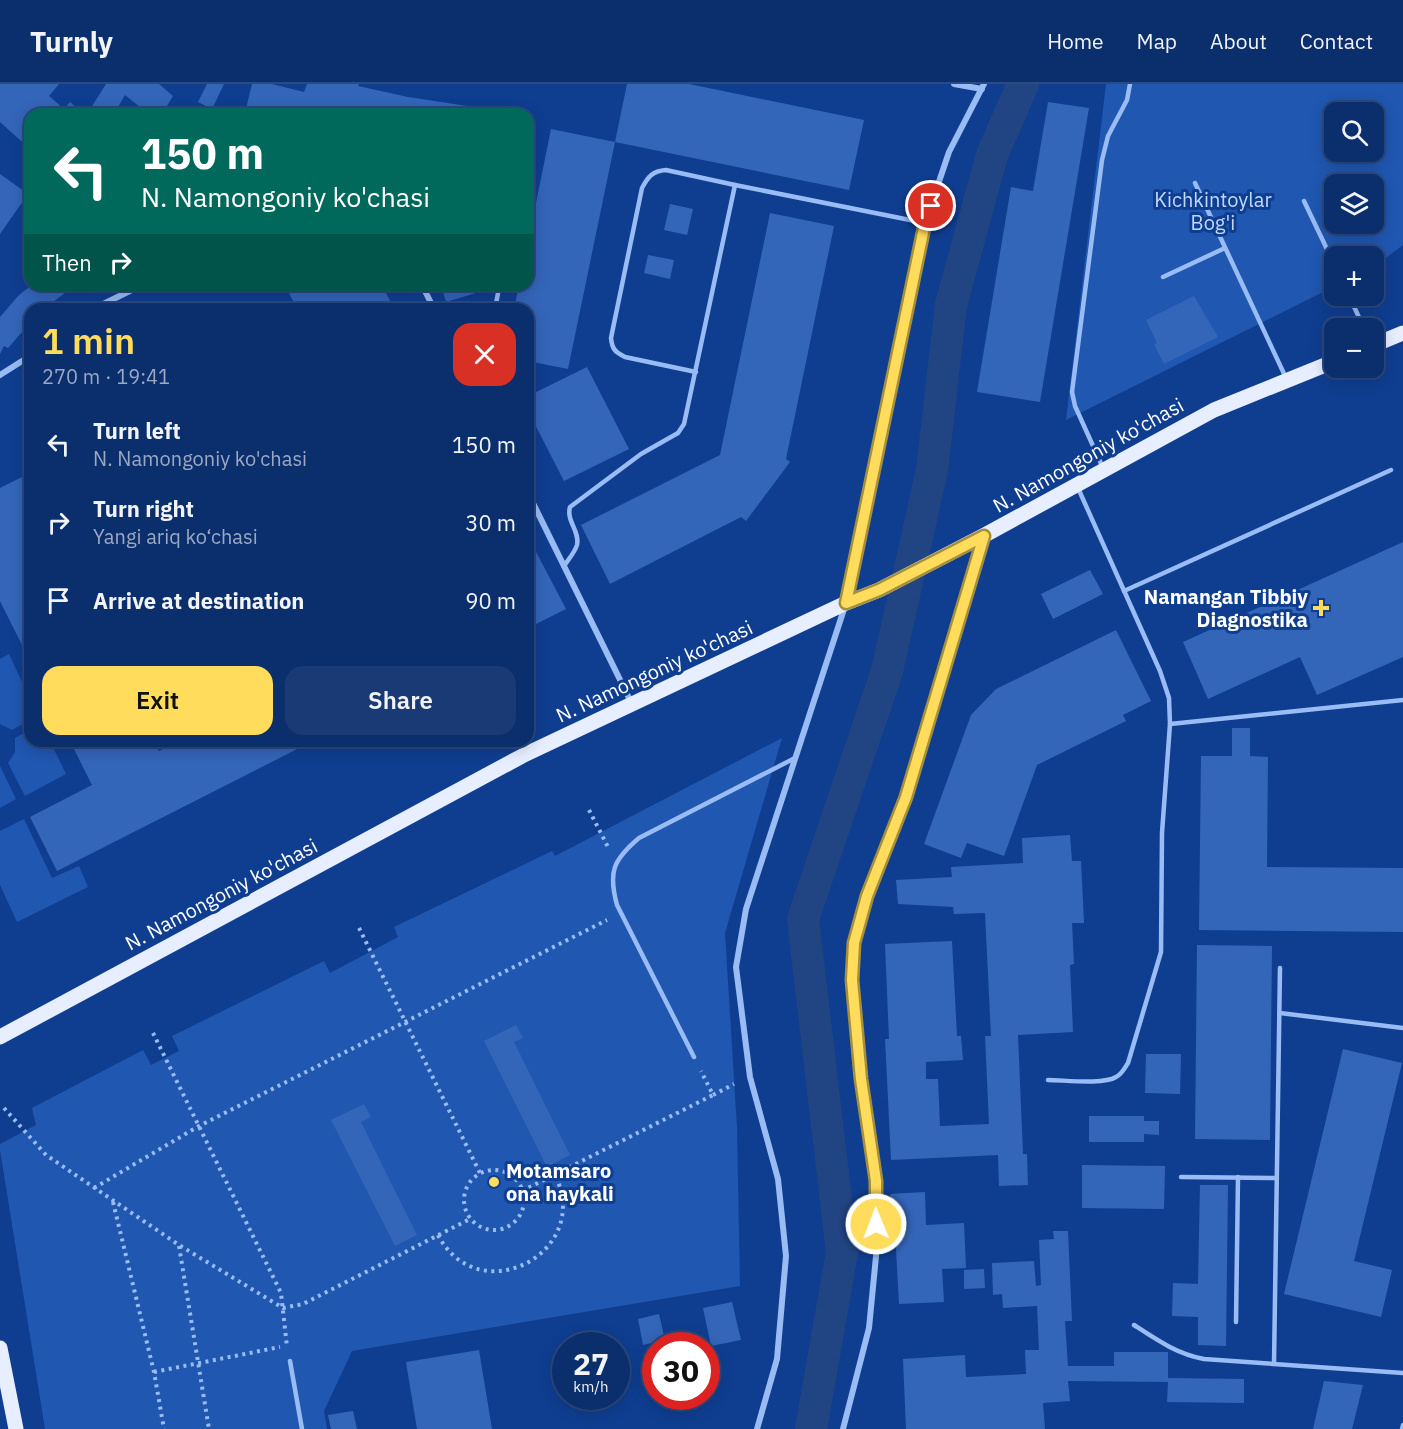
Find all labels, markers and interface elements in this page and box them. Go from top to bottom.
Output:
text: Turnly [30,23,113,60]
text: Home [1047,27,1104,55]
text: Map [1137,27,1177,55]
text: About [1210,27,1267,55]
text: Contact [1300,27,1373,55]
map controls [1324,102,1384,378]
button: search [1324,102,1384,162]
text: 150 m [141,126,264,181]
icon: left [42,132,120,210]
button: layers [1324,174,1384,234]
text: N. Namongoniy ko'chasi [141,179,430,214]
pin [905,180,956,231]
park label: Kichkintoylar Bog'i [1154,186,1272,236]
icon: arrive [914,189,947,222]
icon: right [104,246,137,279]
button: + [1324,246,1384,306]
text: Then [42,248,92,277]
text: 1 min [42,317,135,364]
button: − [1324,318,1384,378]
button: close [453,323,516,386]
text: 270 m · 19:41 [42,363,170,390]
street label: N. Namongoniy ko'chasi [988,391,1188,519]
text: Turn left [93,416,181,445]
icon: left [42,428,75,461]
text: 150 m [452,430,516,459]
text: N. Namongoniy ko'chasi [93,445,307,472]
text: Turn right [93,494,194,523]
icon: right [42,506,75,539]
text: 30 m [465,508,516,537]
text: Yangi ariq ko‘chasi [93,523,258,550]
place label: Namangan Tibbiy Diagnostika [1144,583,1308,633]
icon: arrive [42,584,75,617]
text: Arrive at destination [93,586,304,615]
text: 90 m [465,586,516,615]
marker: Namangan Tibbiy Diagnostika [1312,599,1330,617]
street label: N. Namongoniy ko'chasi [551,614,757,728]
button: Exit [42,666,273,735]
button: Share [285,666,516,735]
street label: N. Namongoniy ko'chasi [120,832,322,956]
place label: Motamsaro ona haykali [506,1157,614,1207]
marker: Motamsaro ona haykali [487,1175,501,1189]
position arrow [844,1192,908,1256]
speed limit sign: 30 [642,1332,720,1410]
text: 27 [573,1344,609,1383]
text: km/h [573,1377,609,1396]

